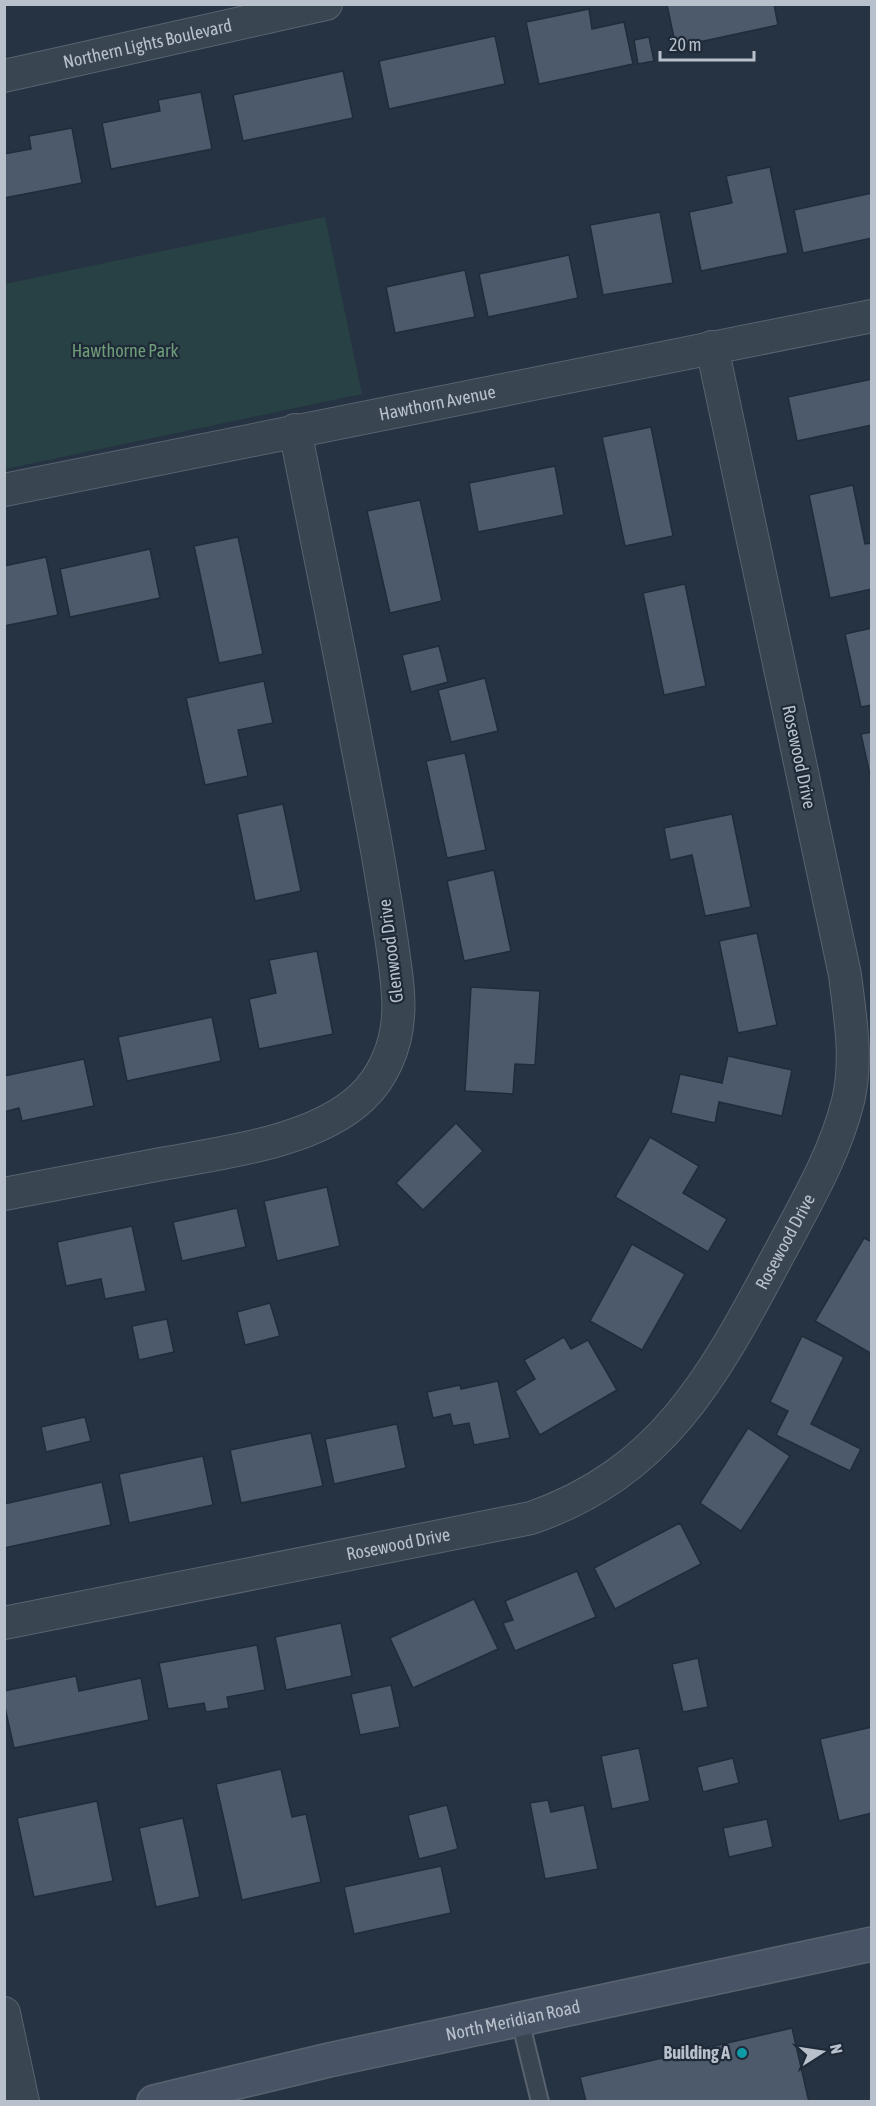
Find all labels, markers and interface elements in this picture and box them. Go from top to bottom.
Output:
street label: Northern Lights Boulevard [61,14,234,72]
scale bar [660,24,754,62]
text: 20 m [669,34,701,55]
park label: Hawthorne Park [72,340,178,361]
street label: Hawthorn Avenue [377,381,497,425]
street label: Rosewood Drive [778,703,821,811]
street label: Glenwood Drive [374,898,407,1004]
street label: Rosewood Drive [751,1190,819,1293]
street label: Rosewood Drive [344,1523,452,1565]
street label: North Meridian Road [444,1996,582,2045]
north arrow [792,2022,852,2082]
place label: Building A [664,2042,730,2063]
text: N [827,2042,846,2055]
marker: Building A [735,2046,749,2060]

